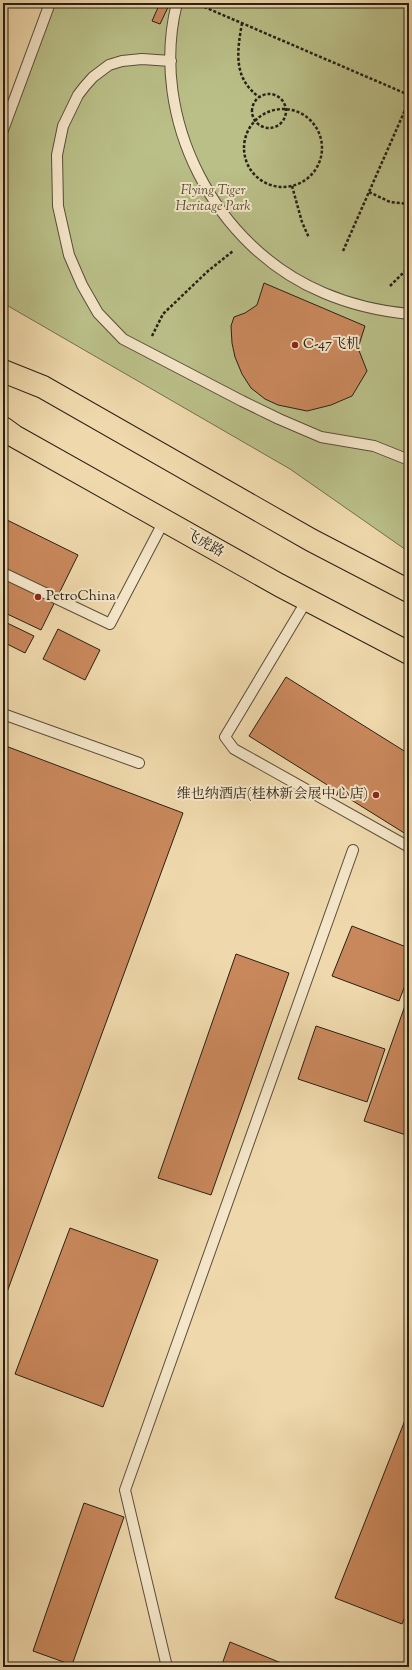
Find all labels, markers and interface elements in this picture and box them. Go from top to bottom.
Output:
park label: Flying Tiger Heritage Park [176,181,251,217]
place label: C-47飞机 [303,335,360,355]
marker: C-47飞机 [290,340,300,350]
street label: 飞虎路 [181,525,227,563]
place label: PetroChina [46,587,116,607]
marker: PetroChina [33,592,43,602]
place label: 维也纳酒店(桂林新会展中心店) [177,785,368,805]
marker: 维也纳酒店(桂林新会展中心店) [371,790,381,800]

